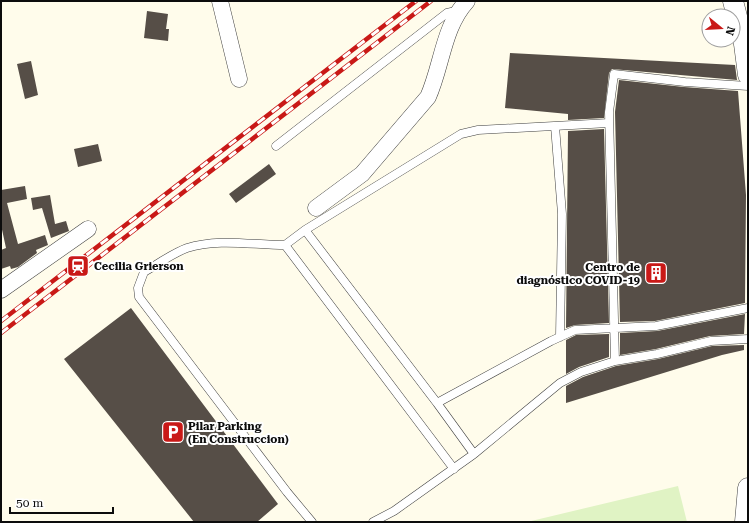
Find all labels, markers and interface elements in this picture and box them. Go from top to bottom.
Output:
north arrow [701,8,741,48]
text: N [722,25,738,37]
station icon: Cecilia Grierson [65,253,91,279]
place label: Cecilia Grierson [94,260,184,273]
building icon: Centro de diagnóstico COVID-19 [643,260,669,286]
place label: Centro de diagnóstico COVID-19 [516,261,641,287]
parking icon: Pilar Parking (En Construccion) [160,419,186,445]
place label: Pilar Parking (En Construccion) [188,420,289,446]
scale bar [10,489,113,515]
text: 50 m [16,496,43,510]

